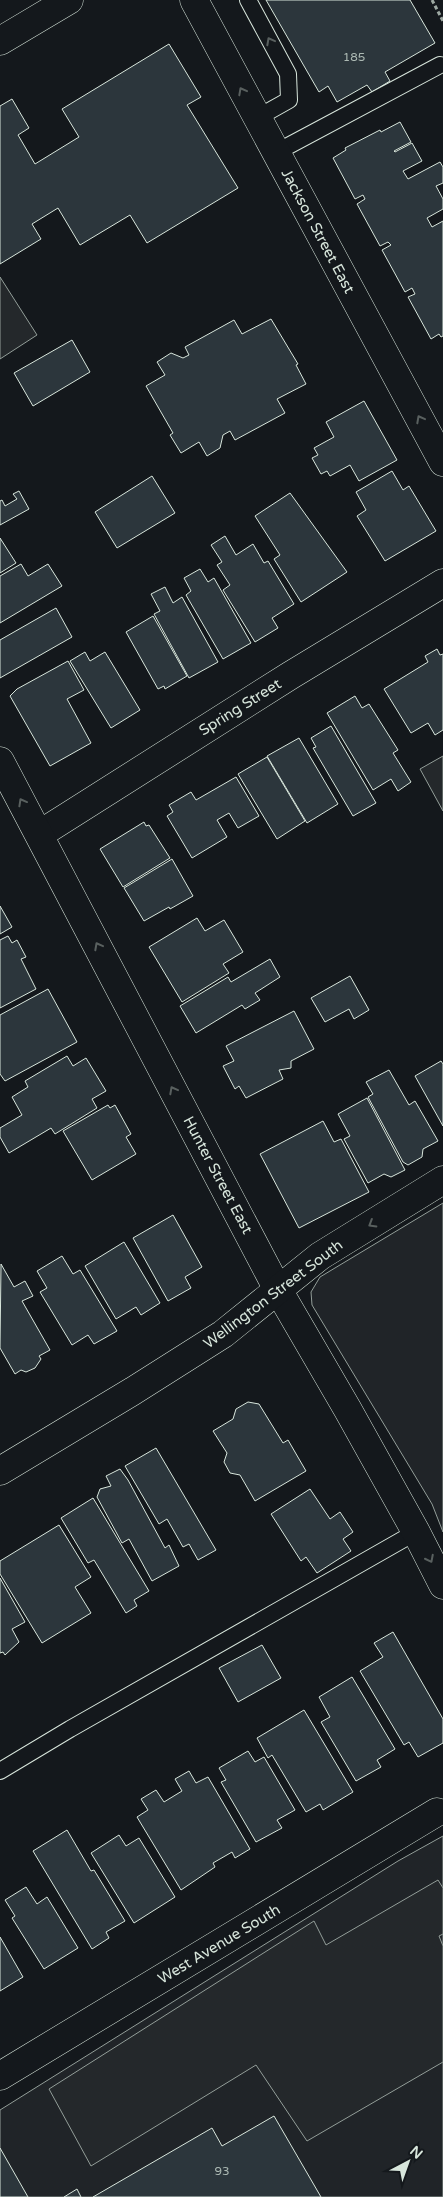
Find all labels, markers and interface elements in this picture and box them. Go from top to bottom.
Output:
one-way arrow [266,37,276,46]
house number: 185 [343,50,365,64]
one-way arrow [239,88,249,97]
street label: Jackson Street East [278,166,359,297]
one-way arrow [416,415,426,424]
street label: Spring Street [196,674,285,739]
one-way arrow [18,798,28,807]
one-way arrow [94,942,104,951]
one-way arrow [170,1086,180,1095]
street label: Hunter Street East [179,1113,257,1237]
one-way arrow [368,1217,377,1227]
street label: Wellington Street South [200,1236,346,1352]
one-way arrow [424,1553,434,1562]
street label: West Avenue South [154,1900,284,1988]
north arrow [383,2137,433,2187]
text: N [406,2142,426,2163]
house number: 93 [214,2164,230,2178]

